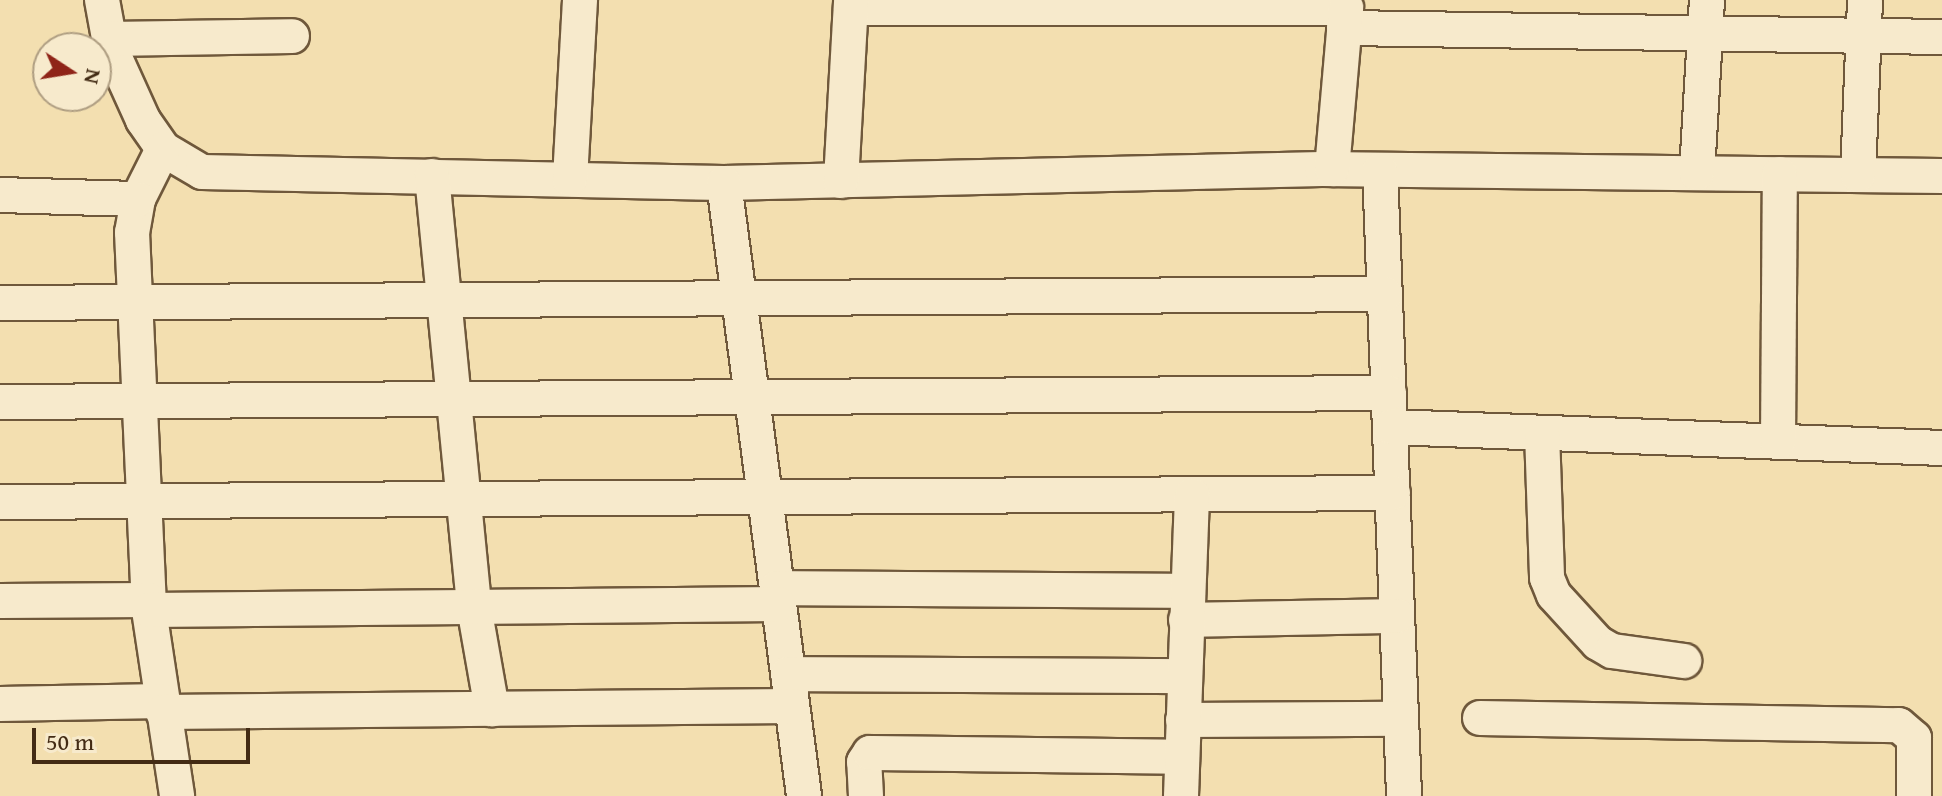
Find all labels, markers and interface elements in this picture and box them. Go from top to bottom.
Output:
north arrow [32,32,112,112]
text: N [76,66,111,87]
scale bar [36,712,254,762]
text: 50 m [46,724,94,759]

